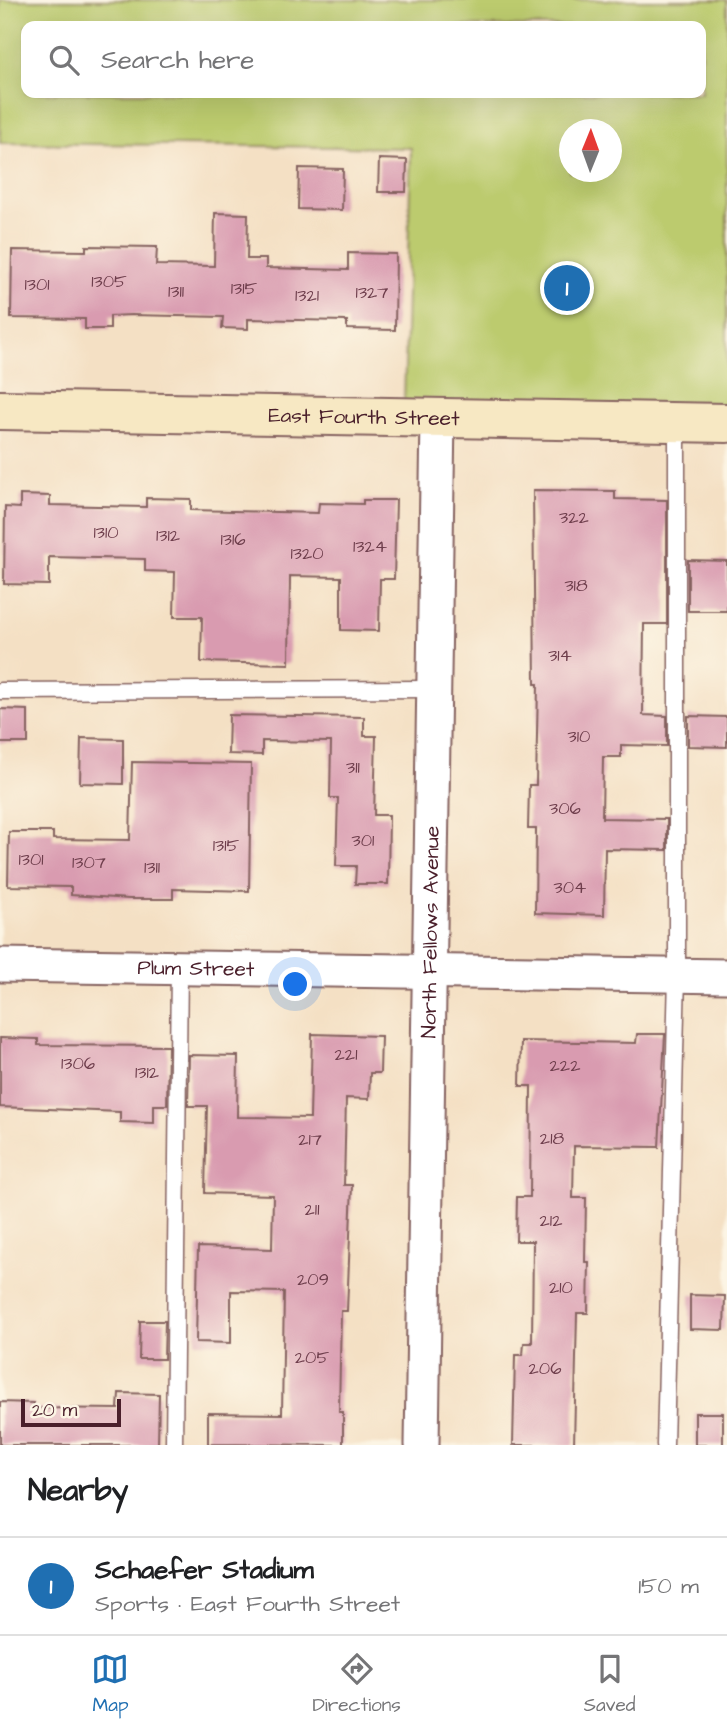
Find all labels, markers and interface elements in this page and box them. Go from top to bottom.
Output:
search box [21,21,706,98]
icon: search [45,41,83,79]
text: Search here [101,42,254,78]
north arrow [559,119,622,182]
pin: 1 [544,262,590,314]
house number: 1305 [91,269,127,294]
house number: 1301 [24,272,50,297]
house number: 1315 [231,276,258,301]
house number: 1311 [168,279,184,304]
house number: 1327 [356,280,388,305]
house number: 1321 [295,283,319,308]
street label: East Fourth Street [268,401,460,433]
house number: 322 [559,505,590,530]
house number: 1310 [93,520,119,545]
house number: 1312 [156,523,181,548]
house number: 1316 [220,527,246,552]
house number: 1324 [353,534,387,559]
house number: 1320 [290,541,324,566]
house number: 318 [564,573,588,598]
house number: 314 [548,643,572,668]
house number: 310 [568,724,590,749]
house number: 311 [346,755,360,780]
house number: 306 [549,796,581,821]
street label: North Fellows Avenue [414,826,447,1039]
house number: 301 [352,828,374,853]
house number: 1315 [213,833,240,858]
house number: 1301 [18,847,44,872]
house number: 1307 [72,850,106,875]
house number: 1311 [144,855,160,880]
house number: 304 [554,875,586,900]
street label: Plum Street [137,953,255,984]
your location [278,967,312,1001]
house number: 221 [335,1042,357,1067]
house number: 1306 [61,1051,95,1076]
house number: 222 [550,1053,581,1078]
house number: 1312 [135,1060,160,1085]
house number: 218 [540,1126,564,1151]
house number: 217 [298,1127,322,1152]
house number: 211 [305,1197,319,1222]
house number: 212 [540,1208,563,1233]
house number: 209 [297,1267,329,1292]
house number: 210 [549,1275,573,1300]
house number: 205 [295,1345,329,1370]
house number: 206 [529,1356,561,1381]
scale bar [21,1396,121,1428]
text: 20 m [32,1397,77,1424]
text: Nearby [28,1470,128,1512]
text: Schaefer Stadium [95,1552,314,1588]
text: 1 [50,1570,52,1602]
text: 150 m [638,1570,699,1602]
text: Sports · East Fourth Street [95,1588,400,1620]
tab: Map [91,1650,129,1719]
tab: Directions [312,1650,401,1719]
tab: Saved [584,1650,635,1719]

